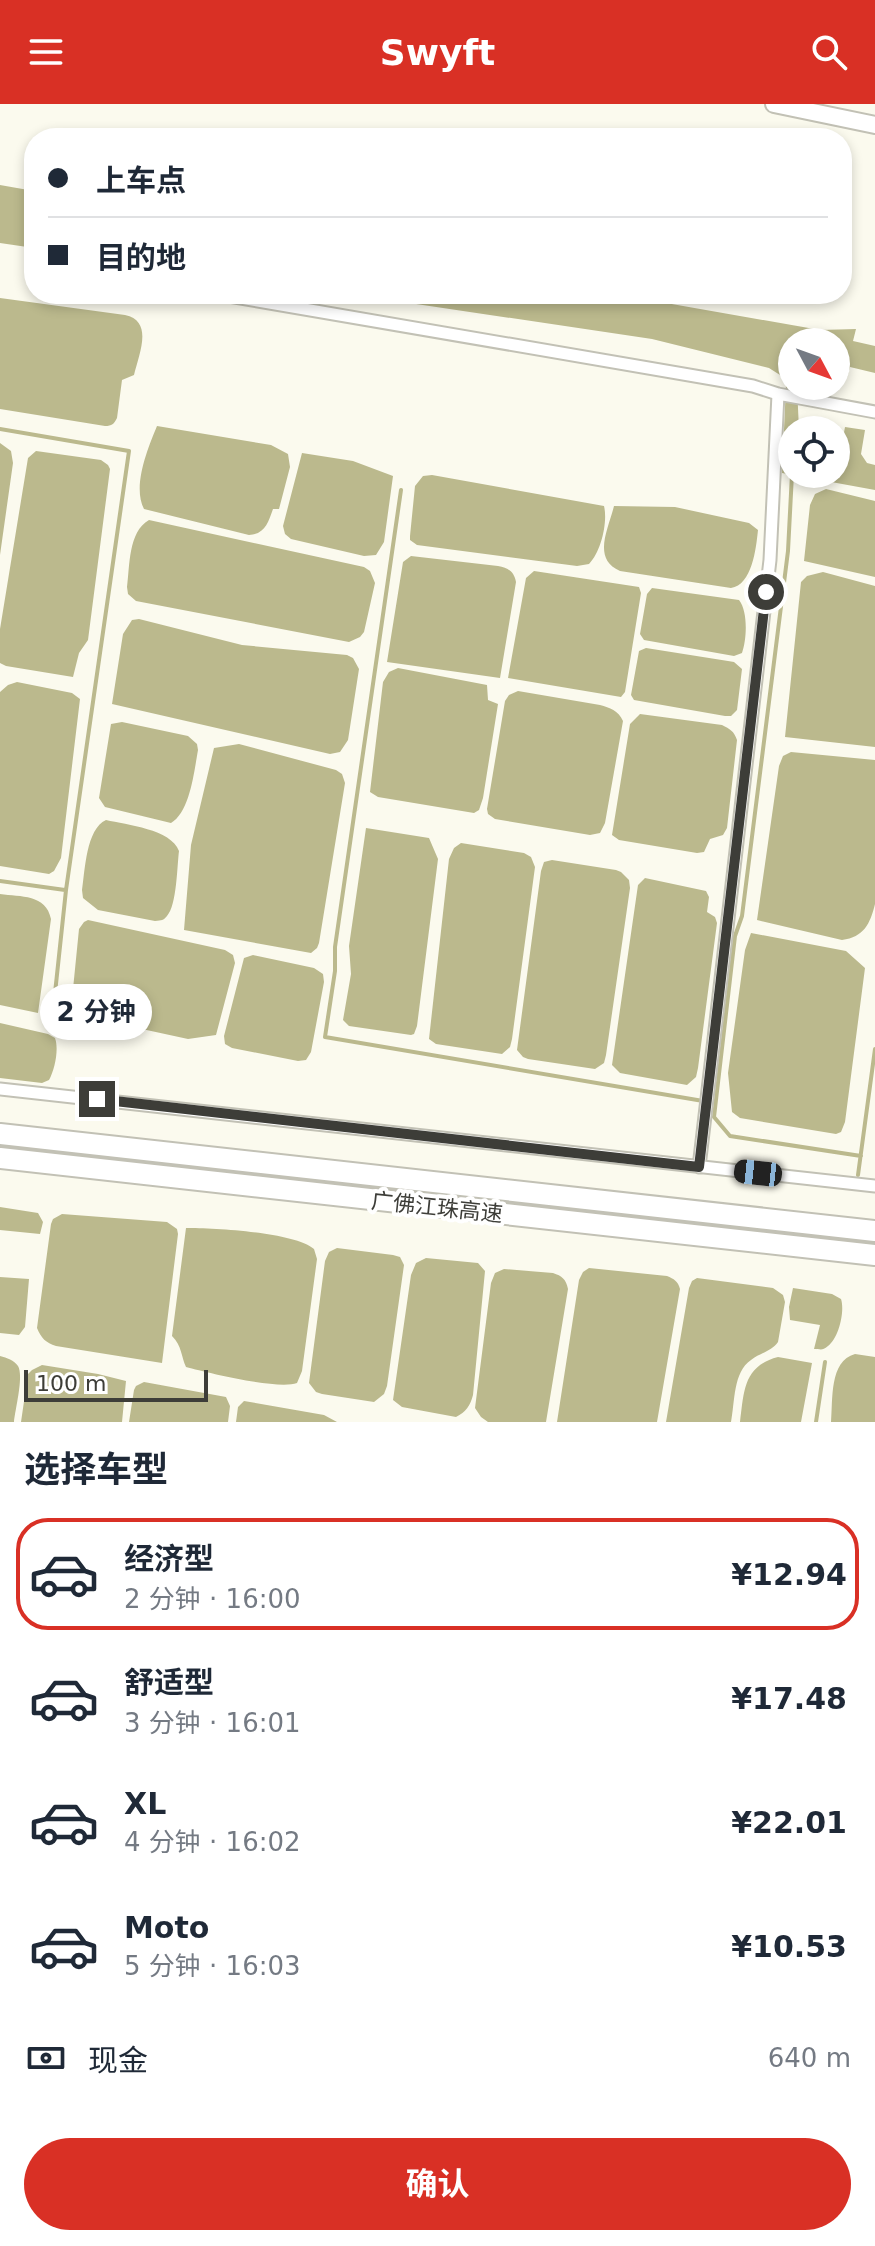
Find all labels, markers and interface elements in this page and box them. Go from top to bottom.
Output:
icon: menu [24,30,68,74]
icon: search [807,30,851,74]
text: Swyft [380,32,495,73]
text: 上车点 [96,163,186,198]
text: 目的地 [96,240,186,275]
north arrow [778,328,850,400]
map controls [778,328,850,488]
button: locate [778,416,850,488]
route start [748,574,784,610]
callout: 2 分钟 [41,983,153,1039]
text: 2 分钟 [56,997,136,1027]
route end [79,1081,115,1117]
car [733,1159,783,1187]
street label: 广佛江珠高速 [370,1188,504,1227]
scale bar [24,1366,208,1402]
text: 100 m [36,1371,106,1396]
text: 选择车型 [24,1449,168,1490]
icon: car [28,1538,100,1610]
text: 经济型 [124,1541,214,1576]
text: ¥12.94 [731,1557,847,1592]
text: 2 分钟 · 16:00 [124,1584,301,1614]
icon: car [28,1662,100,1734]
text: 舒适型 [124,1665,214,1700]
text: ¥17.48 [731,1681,847,1716]
text: 3 分钟 · 16:01 [124,1708,301,1738]
icon: car [28,1786,100,1858]
text: XL [124,1786,166,1821]
text: ¥22.01 [731,1805,847,1840]
text: 4 分钟 · 16:02 [124,1827,301,1857]
icon: car [28,1910,100,1982]
text: Moto [124,1910,209,1945]
text: ¥10.53 [731,1929,847,1964]
text: 5 分钟 · 16:03 [124,1951,301,1981]
icon: cash [24,2036,68,2080]
text: 现金 [88,2043,148,2078]
text: 640 m [768,2043,851,2073]
button: 确认 [24,2138,851,2230]

